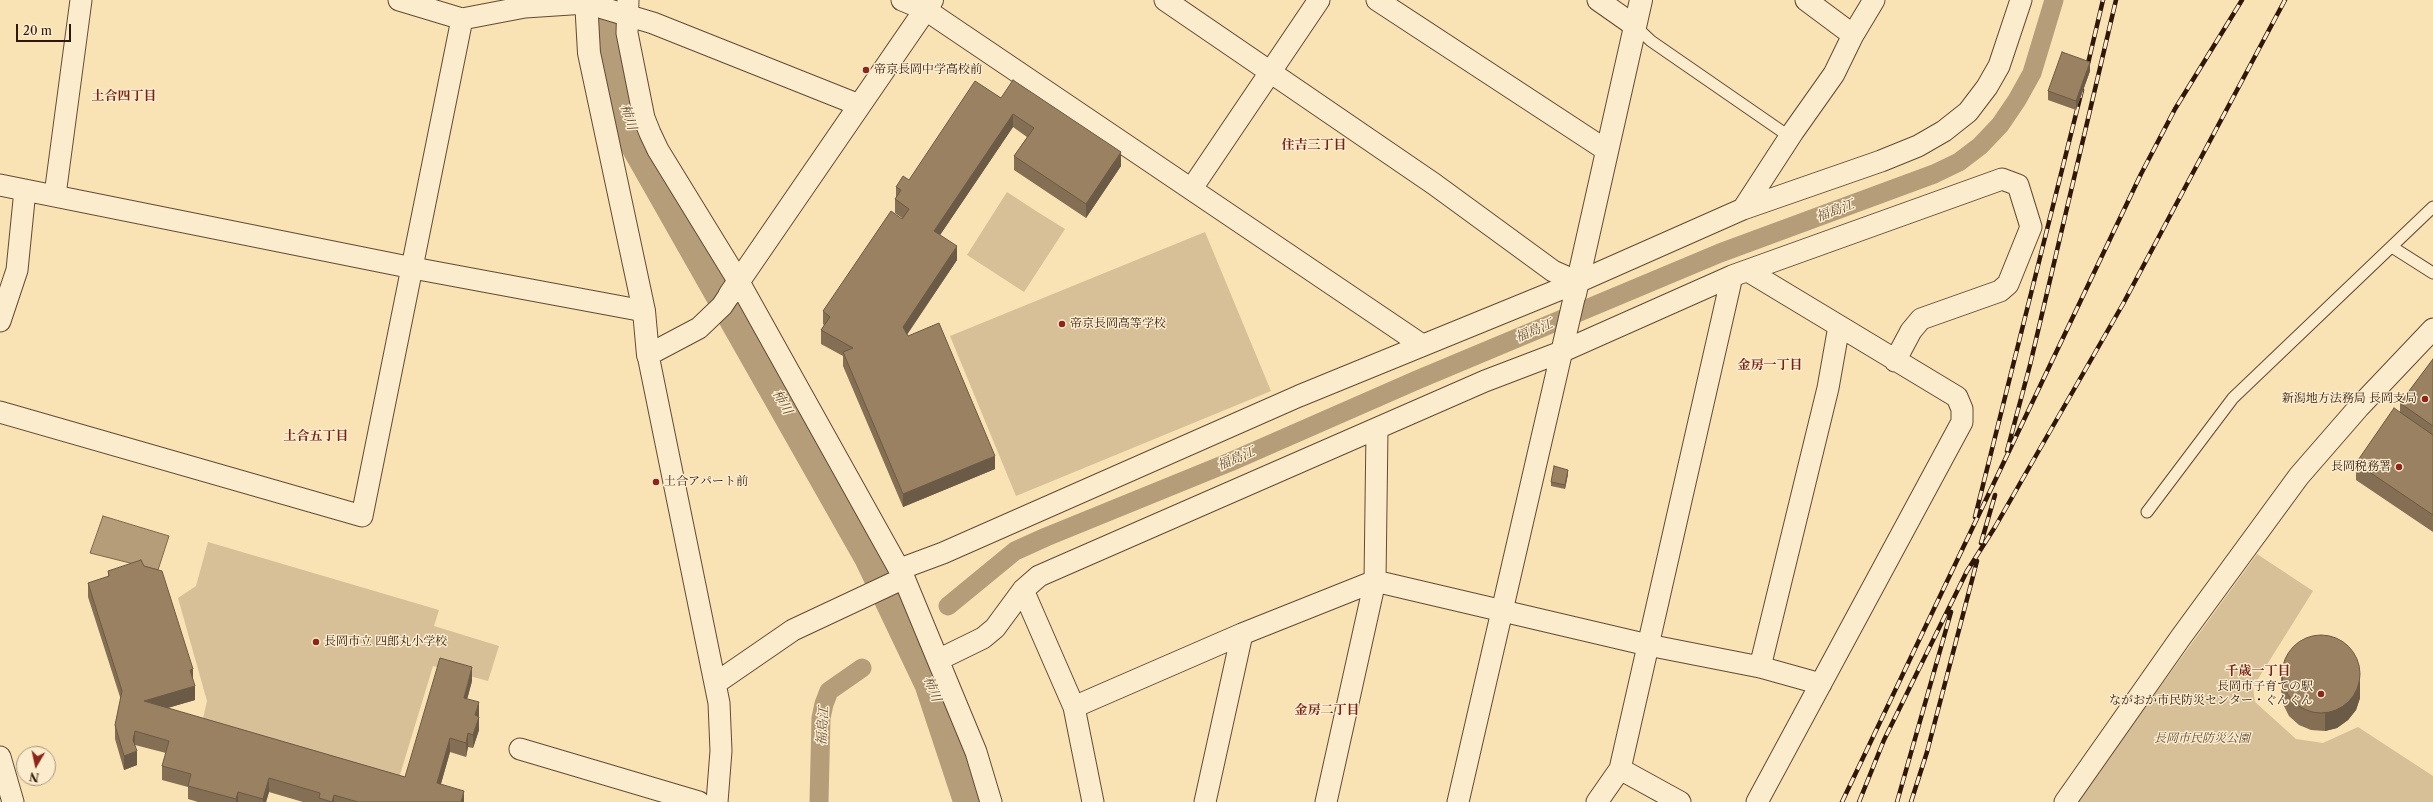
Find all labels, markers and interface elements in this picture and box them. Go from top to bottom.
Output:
scale bar [18,16,73,42]
text: 20 m [23,23,52,38]
place label: 帝京長岡中学高校前 [874,63,982,77]
marker: 帝京長岡中学高校前 [861,65,871,75]
district label: 土合四丁目 [92,88,156,104]
water label: 柿川 [617,102,639,132]
district label: 住吉三丁目 [1282,137,1346,153]
water label: 福島江 [1814,197,1856,225]
water label: 福島江 [1513,316,1555,346]
place label: 帝京長岡高等学校 [1070,317,1166,331]
marker: 帝京長岡高等学校 [1057,319,1067,329]
district label: 金房一丁目 [1738,357,1802,373]
water label: 柿川 [769,387,795,417]
place label: 新潟地方法務局 長岡支局 [2282,392,2417,406]
marker: 新潟地方法務局 長岡支局 [2420,394,2430,404]
district label: 土合五丁目 [284,428,348,444]
water label: 福島江 [1215,444,1257,474]
place label: 長岡税務署 [2331,460,2391,474]
marker: 長岡税務署 [2394,462,2404,472]
place label: 土合アパート前 [664,475,748,489]
marker: 土合アパート前 [651,477,661,487]
place label: 長岡市立 四郎丸小学校 [324,635,447,649]
marker: 長岡市立 四郎丸小学校 [311,637,321,647]
district label: 千歳一丁目 [2226,663,2290,679]
water label: 柿川 [920,674,944,704]
place label: 長岡市子育ての駅 ながおか市民防災センター・ぐんぐん [2109,680,2313,708]
marker: 長岡市子育ての駅 ながおか市民防災センター・ぐんぐん [2316,689,2326,699]
district label: 金房二丁目 [1295,702,1359,718]
water label: 福島江 [814,706,832,746]
park label: 長岡市民防災公園 [2154,732,2250,746]
north arrow [16,746,56,786]
text: N [28,769,40,785]

